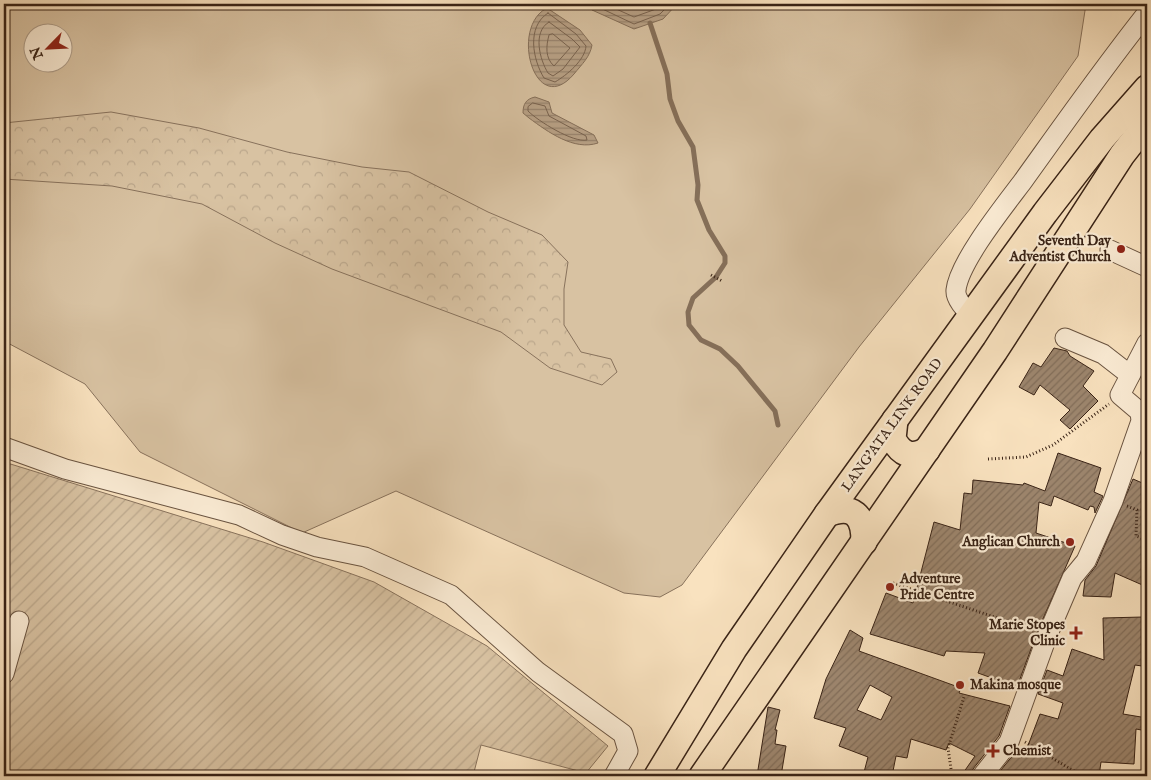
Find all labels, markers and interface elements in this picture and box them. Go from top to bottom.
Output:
north arrow [22,22,72,72]
text: N [26,44,48,63]
place label: Seventh Day Adventist Church [1009,232,1112,266]
marker: Seventh Day Adventist Church [1115,243,1127,255]
street label: LANG'ATA LINK ROAD [837,355,947,495]
place label: Anglican Church [961,533,1061,551]
marker: Anglican Church [1064,536,1076,548]
place label: Adventure Pride Centre [899,570,975,604]
marker: Adventure Pride Centre [884,581,896,593]
place label: Marie Stopes Clinic [989,616,1065,650]
marker: Marie Stopes Clinic [1069,626,1083,640]
place label: Makina mosque [970,676,1061,694]
marker: Makina mosque [954,679,966,691]
place label: Chemist [1003,742,1051,760]
marker: Chemist [987,745,999,757]

